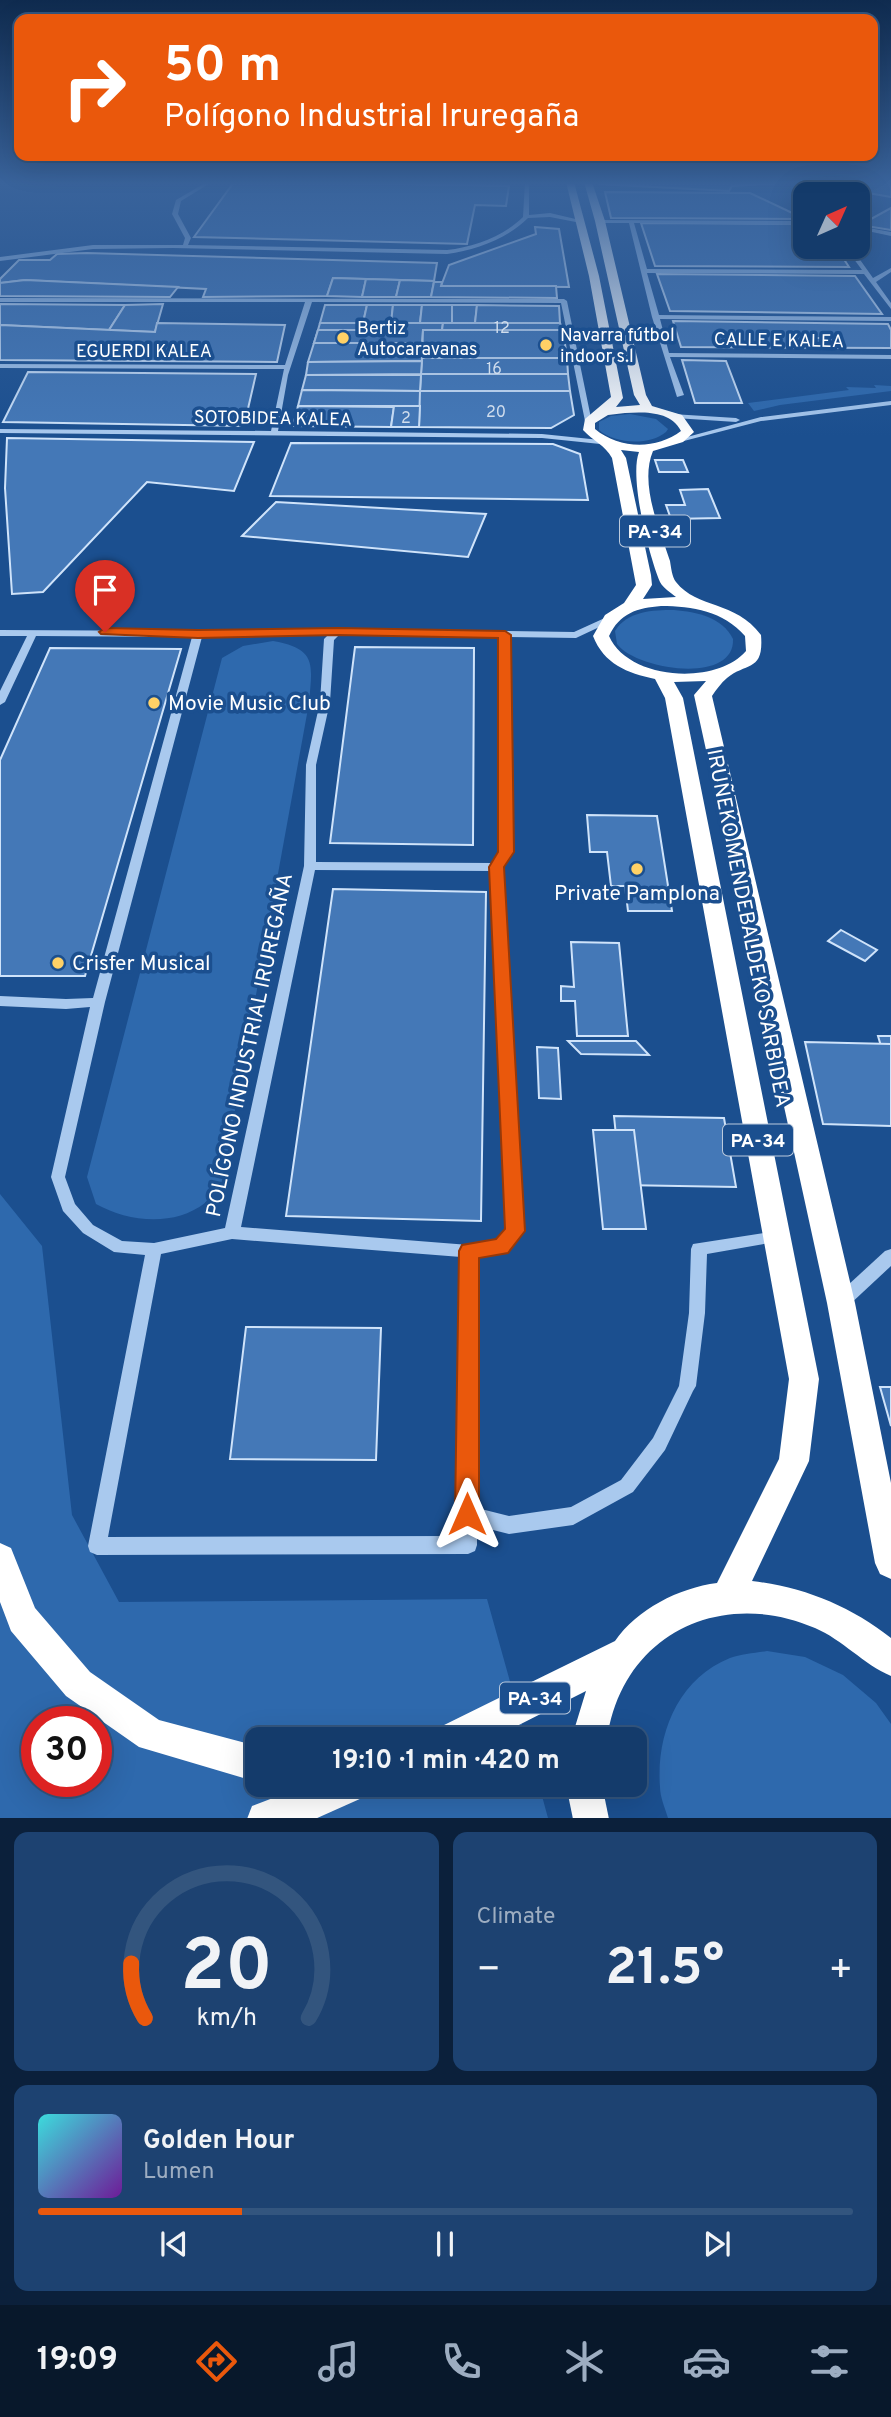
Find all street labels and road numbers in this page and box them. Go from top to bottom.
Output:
street label: CALLE E KALEA [714,329,844,354]
street label: EGUERDI KALEA [76,341,212,364]
street label: SOTOBIDEA KALEA [194,407,352,432]
road number: PA-34 [620,516,690,546]
street label: IRUÑEKO MENDEBALDEKO SARBIDEA [700,747,796,1110]
street label: POLÍGONO INDUSTRIAL IRUREGAÑA [200,871,300,1220]
road number: PA-34 [723,1124,793,1156]
road number: PA-34 [500,1682,570,1714]

